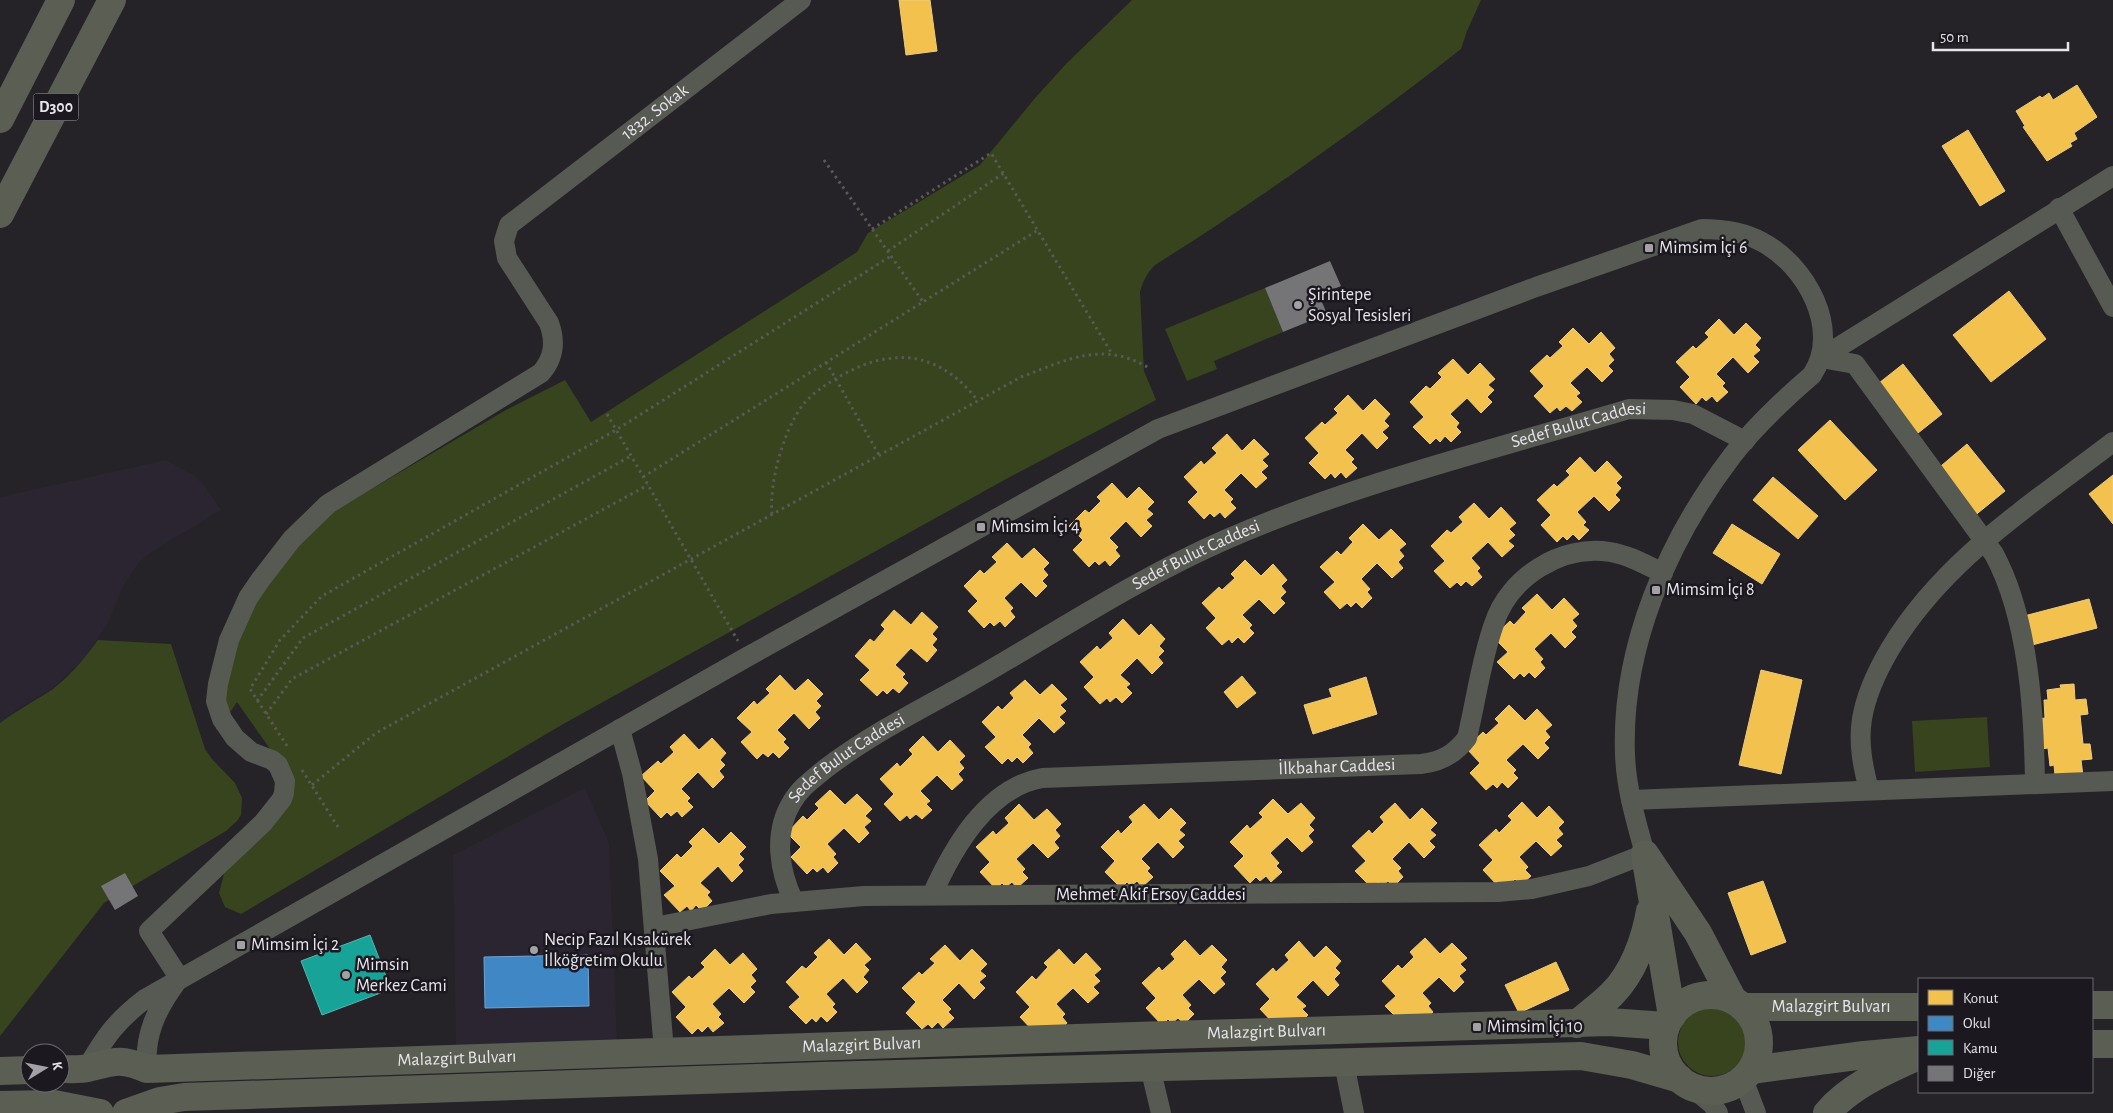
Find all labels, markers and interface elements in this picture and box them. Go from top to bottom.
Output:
scale bar [1933,20,2068,52]
text: 50 m [1940,30,1969,45]
street label: 1832. Sokak [618,81,692,144]
road number: D300 [34,94,78,120]
place label: Mimsim İçi 6 [1659,237,1748,257]
marker: Mimsim İçi 6 [1643,242,1655,254]
place label: Şirintepe Sosyal Tesisleri [1308,286,1411,325]
marker: Şirintepe Sosyal Tesisleri [1292,299,1304,311]
street label: Sedef Bulut Caddesi [1509,400,1646,452]
place label: Mimsim İçi 4 [991,516,1080,536]
street label: Sedef Bulut Caddesi [1129,517,1263,594]
marker: Mimsim İçi 4 [975,521,987,533]
place label: Mimsim İçi 8 [1666,579,1755,599]
marker: Mimsim İçi 8 [1650,584,1662,596]
street label: Sedef Bulut Caddesi [785,711,908,806]
street label: İlkbahar Caddesi [1278,756,1396,778]
street label: Mehmet Akif Ersoy Caddesi [1056,886,1246,904]
place label: Necip Fazıl Kısakürek İlköğretim Okulu [544,931,692,970]
place label: Mimsim İçi 2 [251,934,339,954]
marker: Mimsim İçi 2 [235,939,247,951]
marker: Necip Fazıl Kısakürek İlköğretim Okulu [528,944,540,956]
place label: Mimsin Merkez Cami [356,956,447,995]
marker: Mimsin Merkez Cami [340,969,352,981]
legend [1918,978,2093,1093]
text: Konut [1963,991,1998,1006]
street label: Malazgirt Bulvarı [1771,998,1891,1016]
place label: Mimsim İçi 10 [1487,1016,1583,1036]
text: Okul [1963,1016,1991,1031]
street label: Malazgirt Bulvarı [1207,1021,1326,1043]
marker: Mimsim İçi 10 [1471,1021,1483,1033]
street label: Malazgirt Bulvarı [802,1034,922,1056]
text: Kamu [1963,1041,1998,1056]
north arrow [20,1043,70,1093]
street label: Malazgirt Bulvarı [397,1048,517,1070]
text: K [49,1061,65,1072]
text: Diğer [1963,1066,1996,1081]

